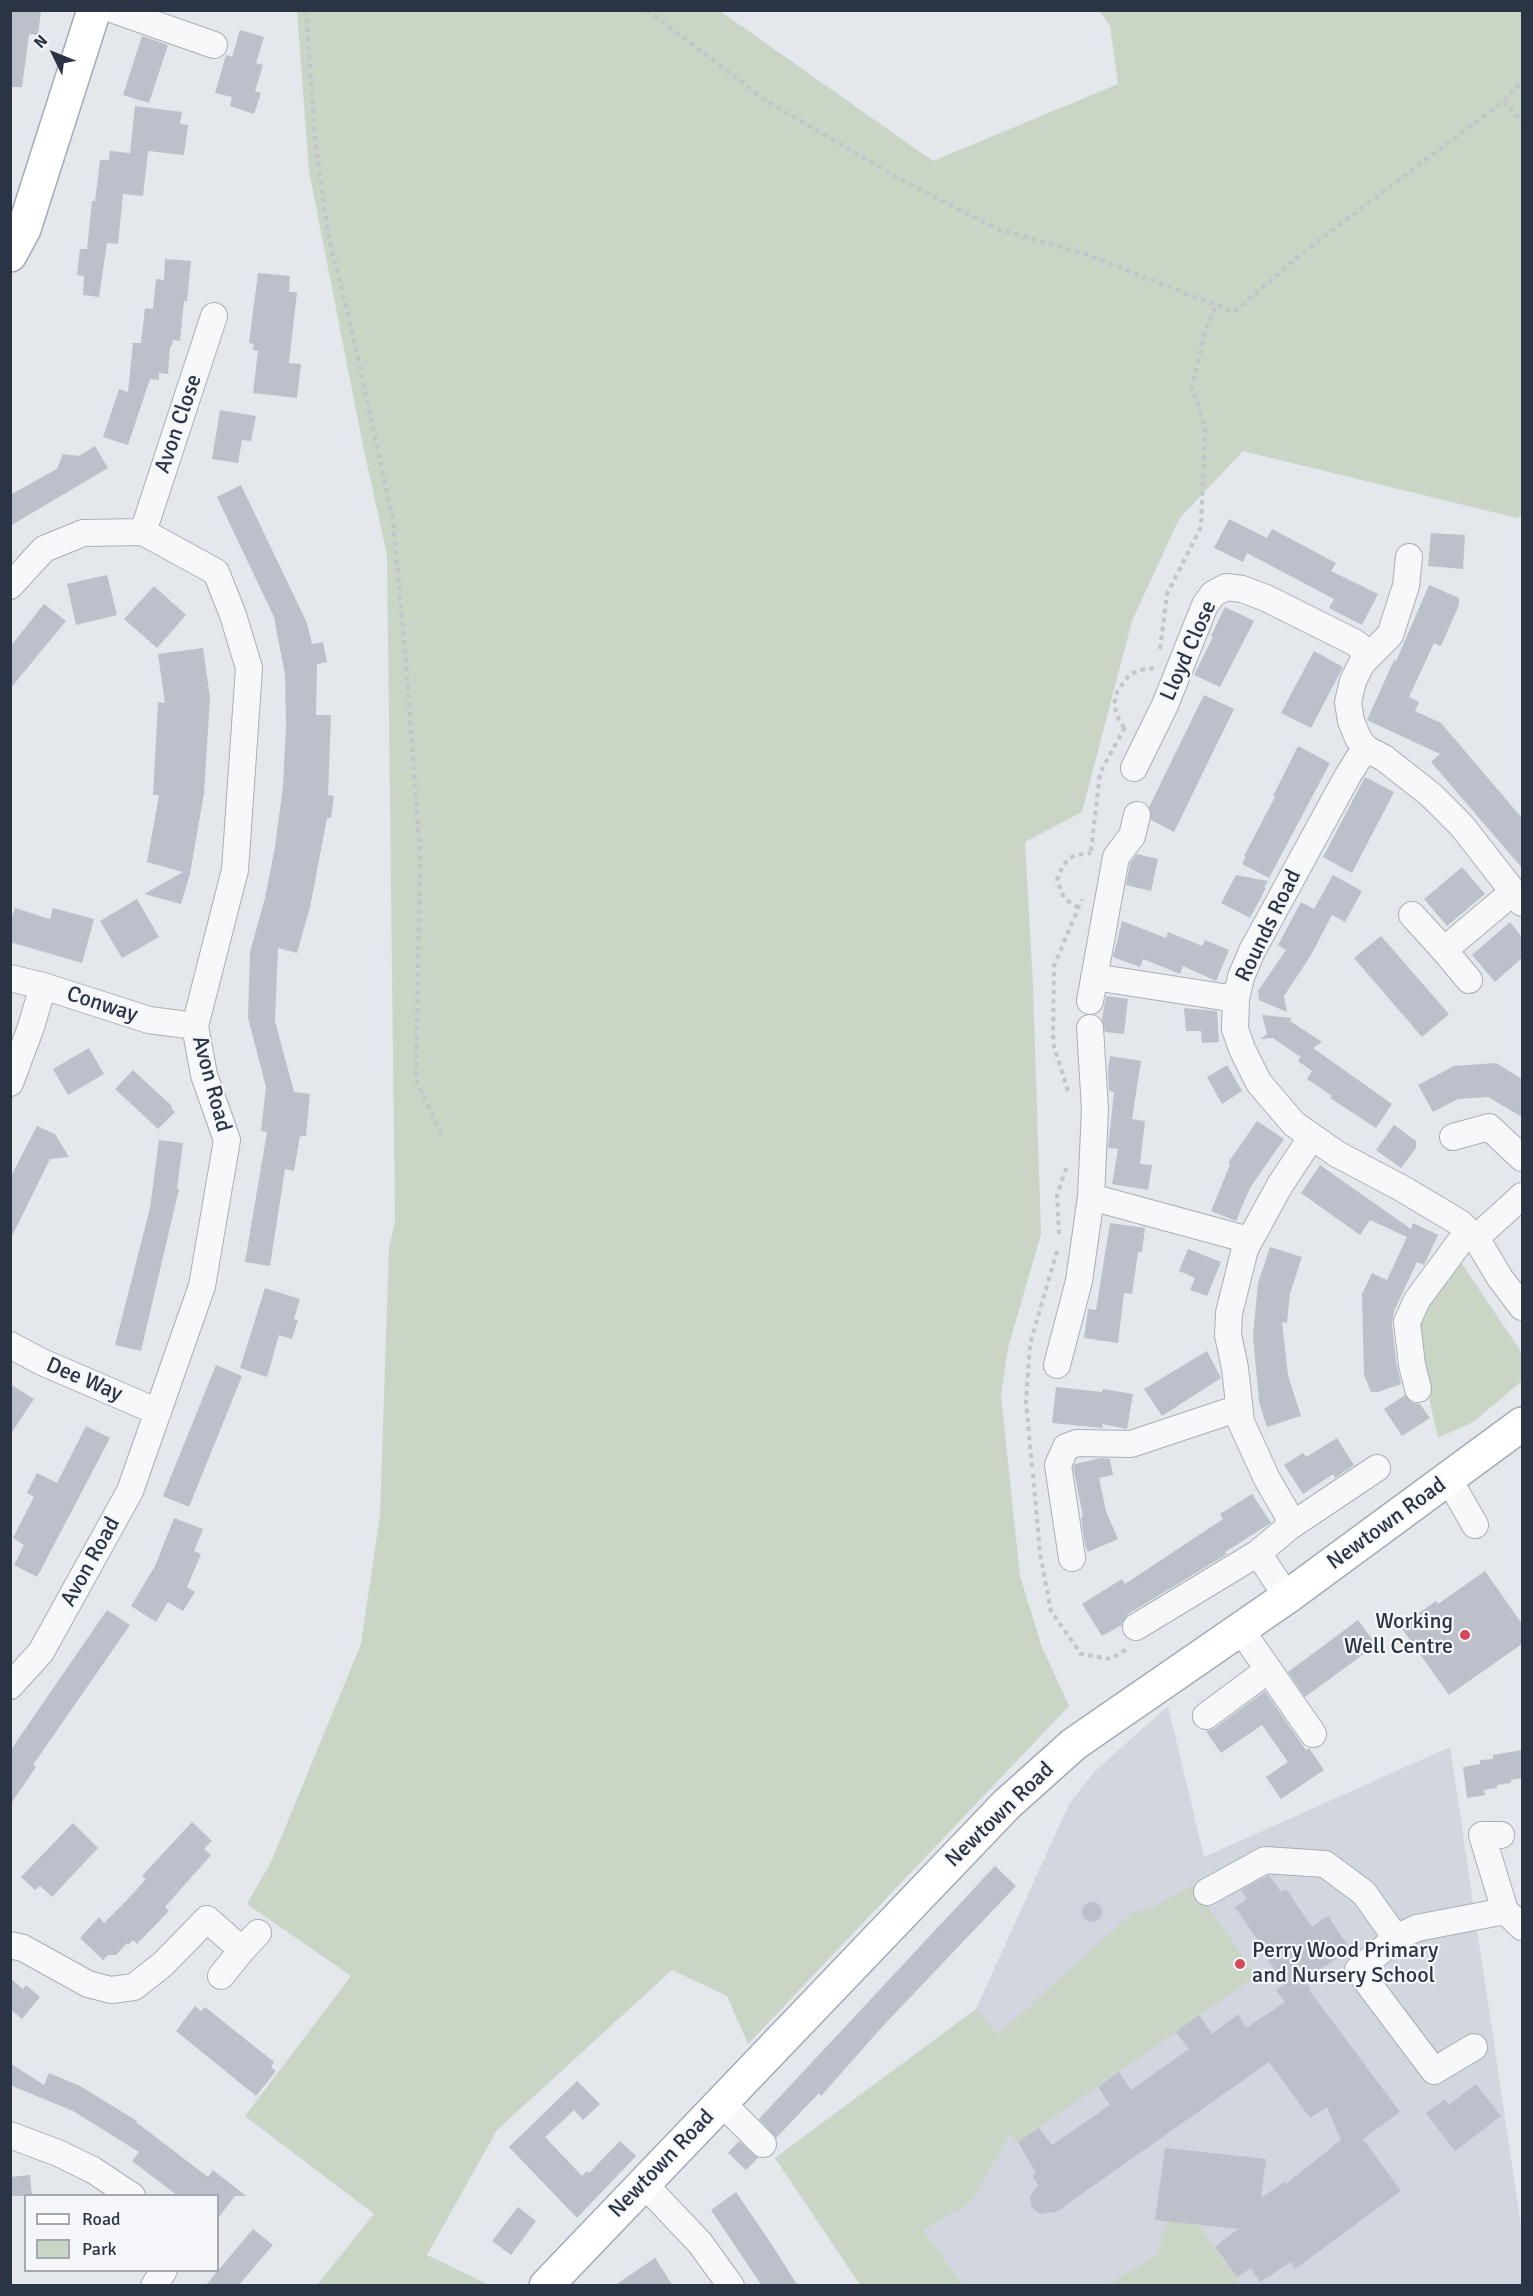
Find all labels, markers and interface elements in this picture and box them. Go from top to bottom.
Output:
north arrow [24,24,84,84]
text: N [30,31,52,53]
street label: Avon Close [150,371,208,477]
street label: Lloyd Close [1155,597,1223,705]
street label: Rounds Road [1230,866,1308,986]
street label: Conway [63,981,141,1029]
street label: Avon Road [186,1033,236,1135]
street label: Dee Way [42,1352,126,1408]
street label: Newtown Road [1322,1472,1452,1576]
street label: Avon Road [56,1513,126,1611]
place label: Working Well Centre [1344,1609,1453,1660]
marker: Working Well Centre [1458,1628,1472,1642]
street label: Newtown Road [940,1757,1060,1873]
place label: Perry Wood Primary and Nursery School [1252,1938,1438,1990]
marker: Perry Wood Primary and Nursery School [1233,1957,1247,1971]
street label: Newtown Road [604,2104,720,2224]
legend [24,2194,219,2272]
text: Road [82,2208,121,2230]
text: Park [82,2238,117,2260]

